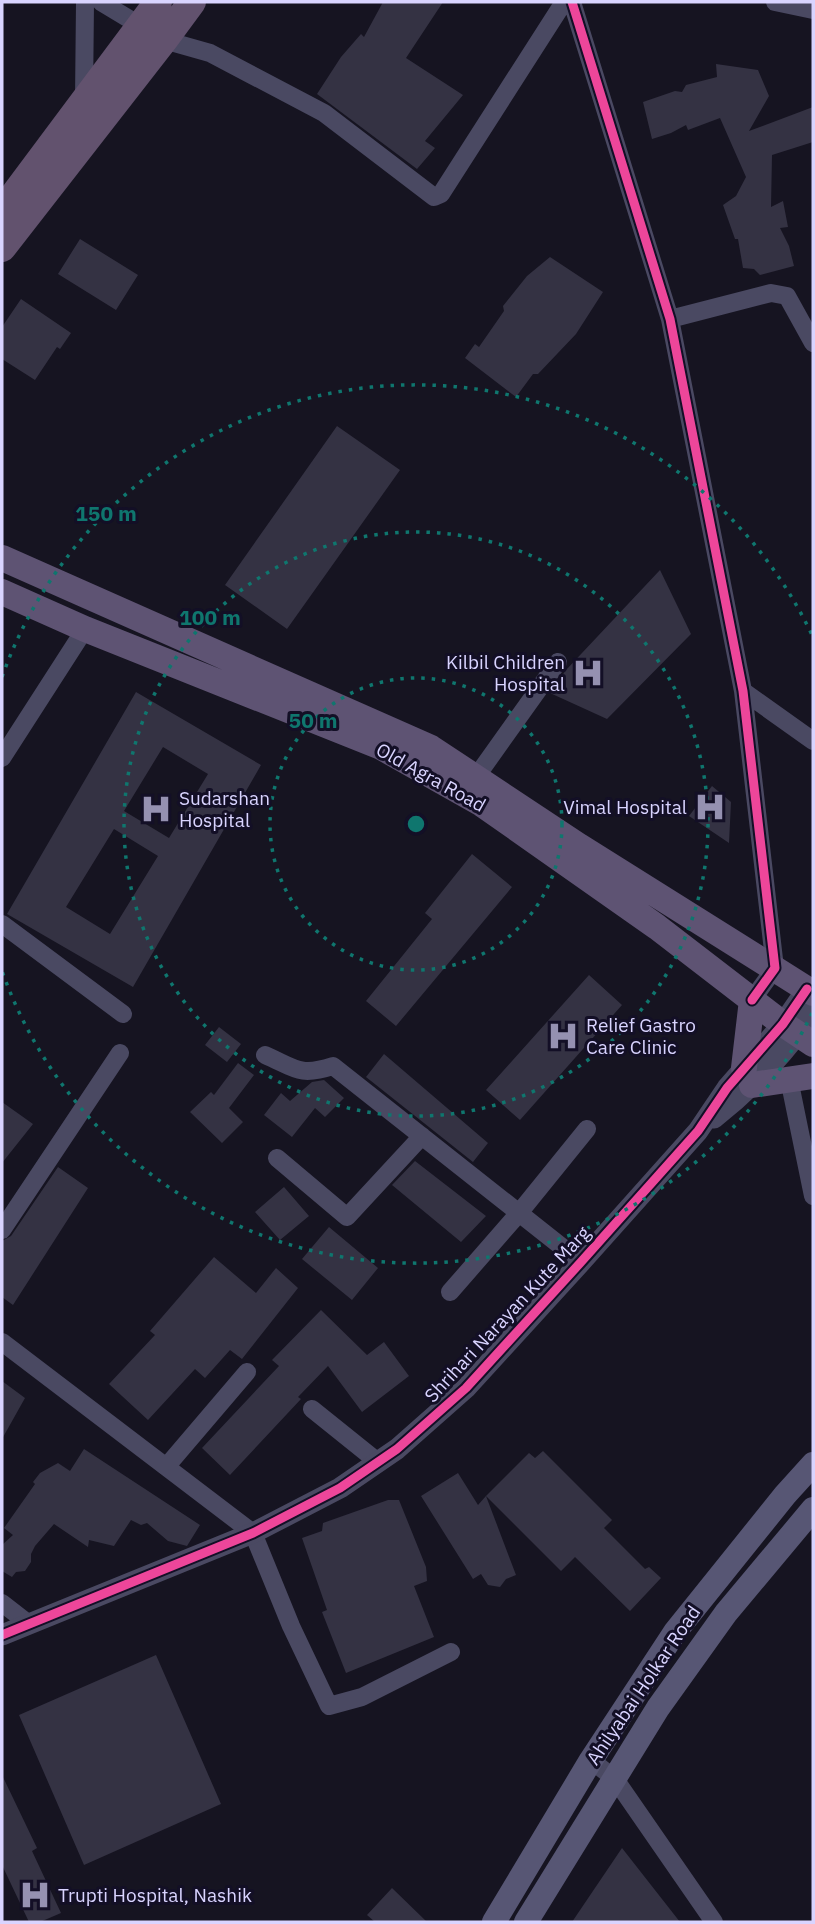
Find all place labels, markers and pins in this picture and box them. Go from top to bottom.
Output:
place label: Kilbil Children Hospital [446,650,565,696]
hospital icon: Kilbil Children Hospital [571,656,605,690]
place label: Sudarshan Hospital [179,786,270,832]
hospital icon: Vimal Hospital [693,790,727,824]
hospital icon: Sudarshan Hospital [139,792,173,826]
place label: Vimal Hospital [563,795,687,819]
centre of rings [404,812,428,836]
place label: Relief Gastro Care Clinic [586,1013,696,1059]
hospital icon: Relief Gastro Care Clinic [546,1019,580,1053]
hospital icon: Trupti Hospital, Nashik [18,1878,52,1912]
place label: Trupti Hospital, Nashik [58,1883,252,1907]

